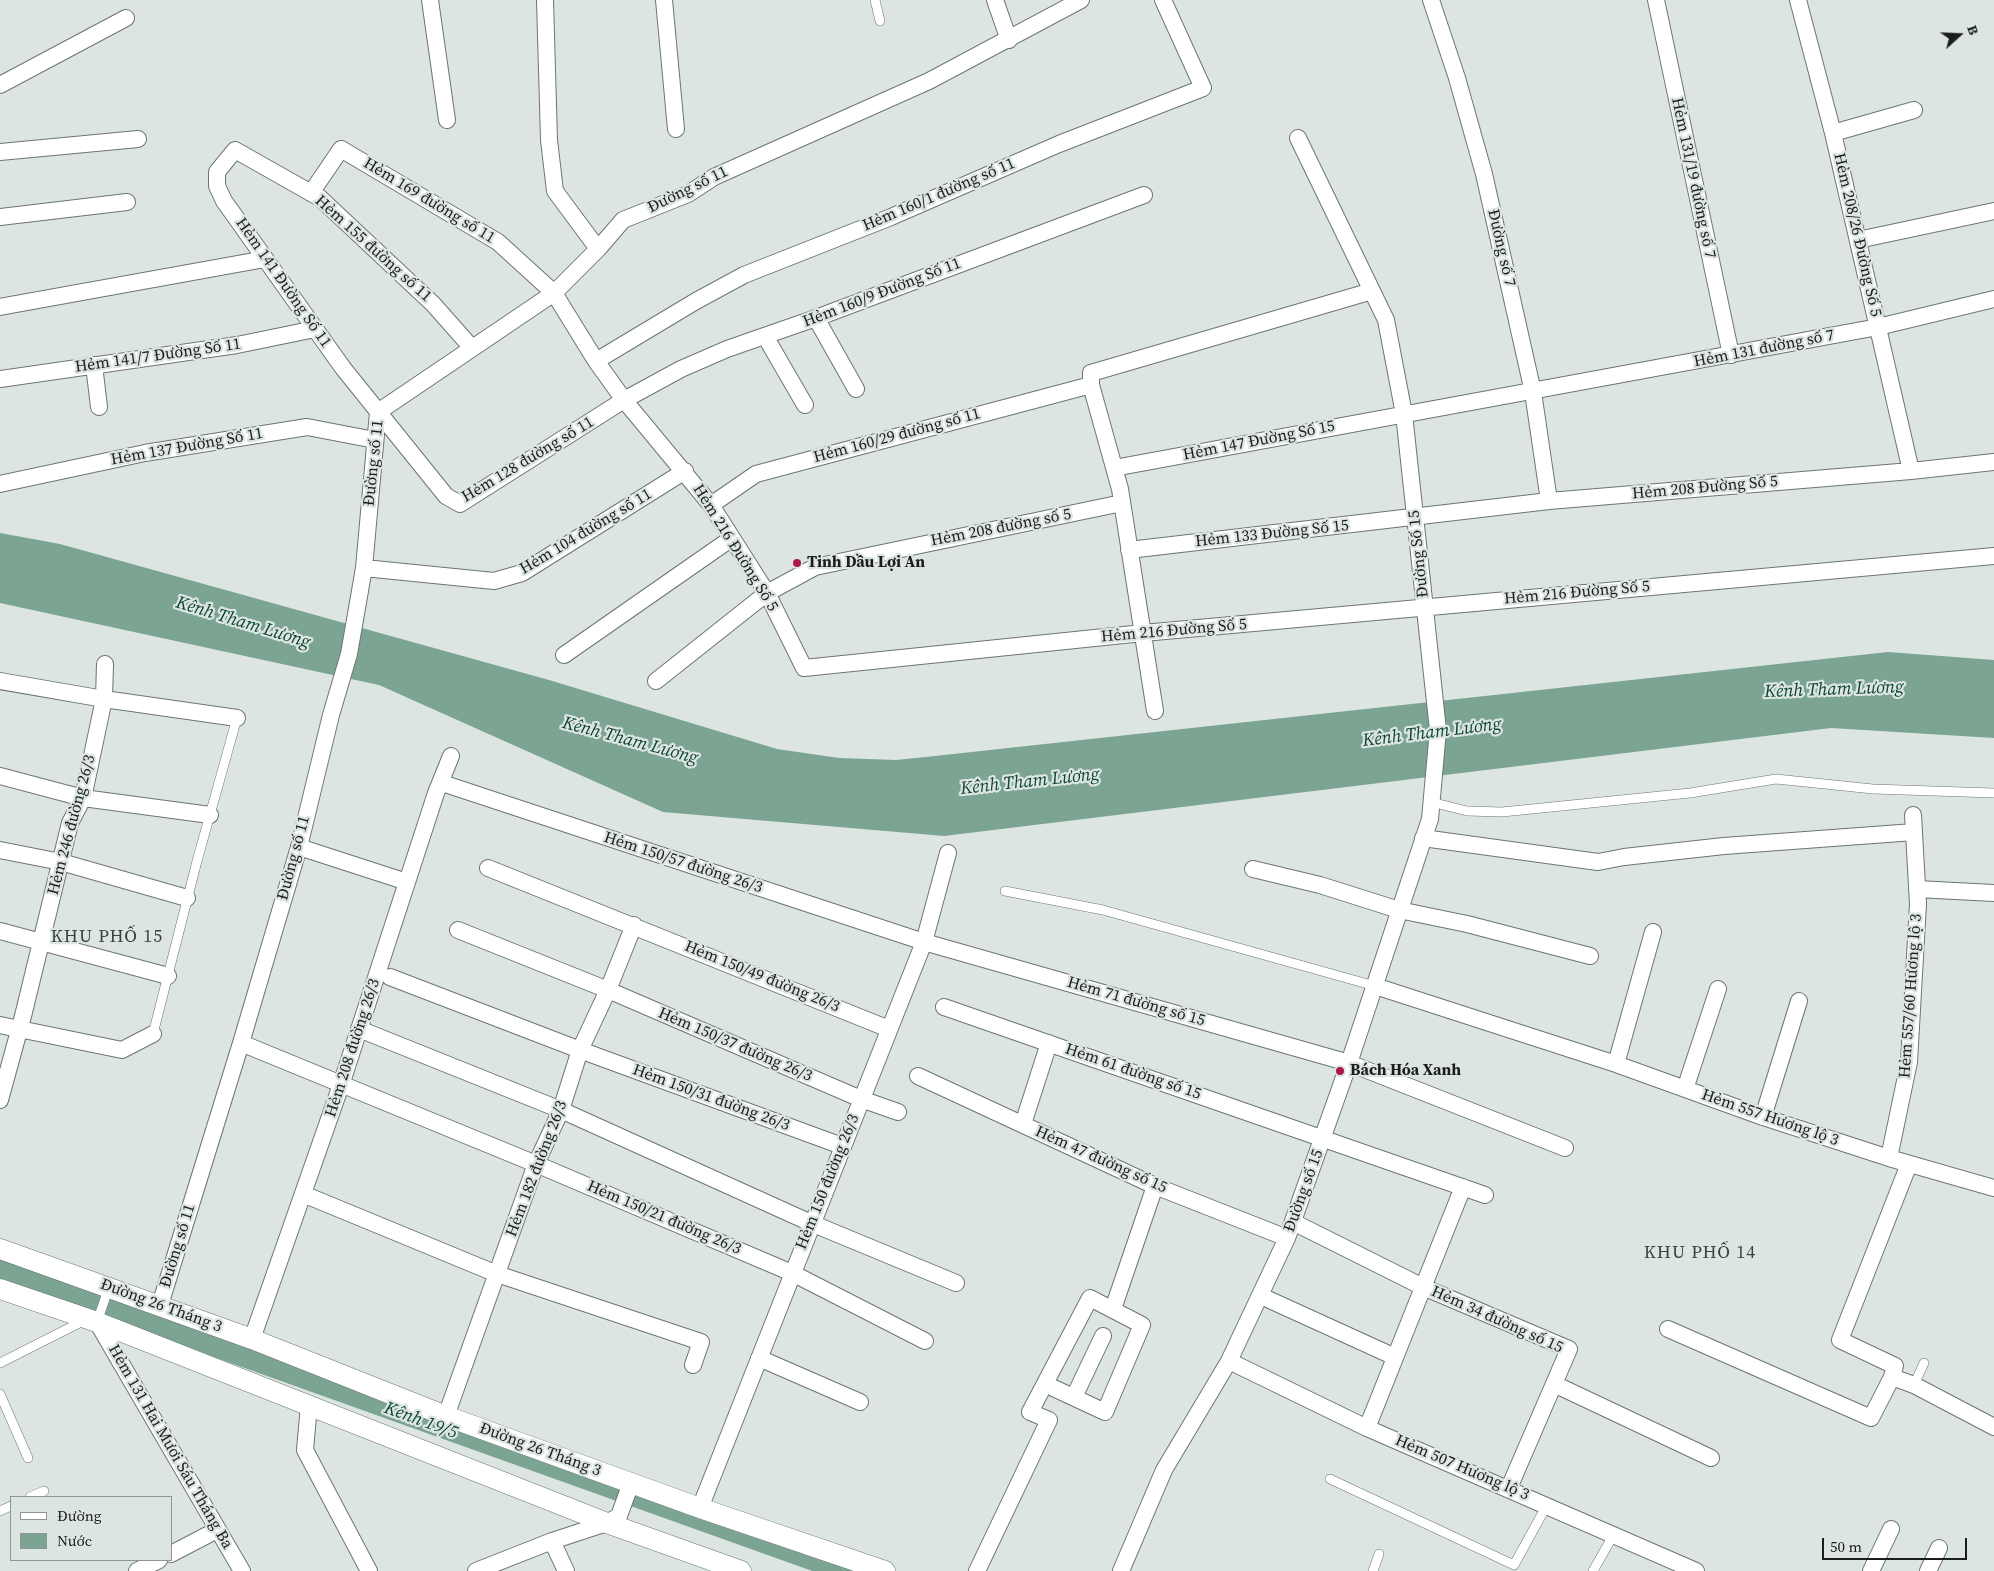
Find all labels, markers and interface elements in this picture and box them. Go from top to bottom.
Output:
north arrow [1934,10,1984,60]
text: B [1962,22,1984,38]
street label: Hẻm 131/19 đường số 7 [1667,96,1719,260]
street label: Hẻm 208/26 Đường Số 5 [1829,151,1885,319]
street label: Hẻm 169 đường số 11 [360,154,498,248]
street label: Hẻm 160/1 đường số 11 [860,154,1018,236]
street label: Đường số 11 [645,162,731,218]
street label: Hẻm 155 đường số 11 [311,192,435,306]
street label: Đường số 7 [1483,208,1519,288]
street label: Hẻm 141 Đường Số 11 [231,214,335,352]
street label: Hẻm 160/9 Đường Số 11 [800,254,964,332]
street label: Hẻm 131 đường số 7 [1692,326,1836,372]
street label: Hẻm 141/7 Đường Số 11 [74,335,242,377]
street label: Hẻm 160/29 đường số 11 [812,404,982,468]
street label: Hẻm 128 đường số 11 [459,413,597,507]
street label: Hẻm 147 Đường Số 15 [1181,417,1337,465]
street label: Đường số 11 [360,419,388,507]
street label: Hẻm 137 Đường Số 11 [109,424,265,470]
street label: Hẻm 208 Đường Số 5 [1631,472,1779,504]
street label: Hẻm 216 Đường Số 5 [688,481,782,615]
street label: Hẻm 104 đường số 11 [517,485,655,579]
street label: Hẻm 208 đường số 5 [929,505,1073,551]
street label: Đường Số 15 [1405,509,1433,599]
street label: Hẻm 133 Đường Số 15 [1194,516,1350,552]
place label: Tinh Dầu Lợi An [807,553,925,573]
marker: Tinh Dầu Lợi An [791,557,803,569]
street label: Hẻm 216 Đường Số 5 [1503,577,1651,609]
water label: Kênh Tham Lương [173,592,313,654]
street label: Hẻm 216 Đường Số 5 [1100,615,1248,647]
water label: Kênh Tham Lương [1764,677,1904,703]
water label: Kênh Tham Lương [560,713,700,769]
water label: Kênh Tham Lương [1361,714,1503,752]
street label: Hẻm 246 đường 26/3 [44,753,100,897]
water label: Kênh Tham Lương [959,764,1101,800]
street label: Đường số 11 [274,814,314,902]
street label: Hẻm 150/57 đường 26/3 [601,828,765,898]
street label: Hẻm 557/60 Hương lộ 3 [1896,913,1926,1079]
district label: KHU PHỐ 15 [49,926,165,948]
street label: Hẻm 150/49 đường 26/3 [682,937,842,1017]
street label: Hẻm 71 đường số 15 [1065,973,1207,1031]
street label: Hẻm 208 đường 26/3 [322,976,384,1120]
street label: Hẻm 150/37 đường 26/3 [655,1004,815,1086]
street label: Hẻm 61 đường số 15 [1063,1040,1203,1104]
street label: Hẻm 150/31 đường 26/3 [630,1061,792,1135]
place label: Bách Hóa Xanh [1350,1061,1461,1081]
marker: Bách Hóa Xanh [1334,1065,1346,1077]
street label: Hẻm 557 Hương lộ 3 [1699,1086,1841,1150]
street label: Hẻm 182 đường 26/3 [502,1098,572,1240]
street label: Hẻm 150 đường 26/3 [792,1111,864,1253]
street label: Hẻm 47 đường số 15 [1032,1122,1170,1198]
street label: Đường số 15 [1280,1147,1328,1235]
street label: Hẻm 150/21 đường 26/3 [584,1177,744,1259]
street label: Đường số 11 [156,1202,200,1290]
district label: KHU PHỐ 14 [1642,1242,1758,1264]
street label: Đường 26 Tháng 3 [98,1275,224,1337]
street label: Hẻm 34 đường số 15 [1428,1282,1566,1358]
street label: Hẻm 131 Hai Mươi Sáu Tháng Ba [104,1341,236,1553]
water label: Kênh 19/5 [381,1398,461,1444]
street label: Đường 26 Tháng 3 [477,1419,603,1481]
street label: Hẻm 507 Hương lộ 3 [1392,1431,1532,1505]
legend [10,1496,172,1561]
text: Đường [57,1505,102,1526]
scale bar [1824,1528,1969,1560]
text: Nước [57,1530,92,1551]
text: 50 m [1830,1536,1862,1557]

